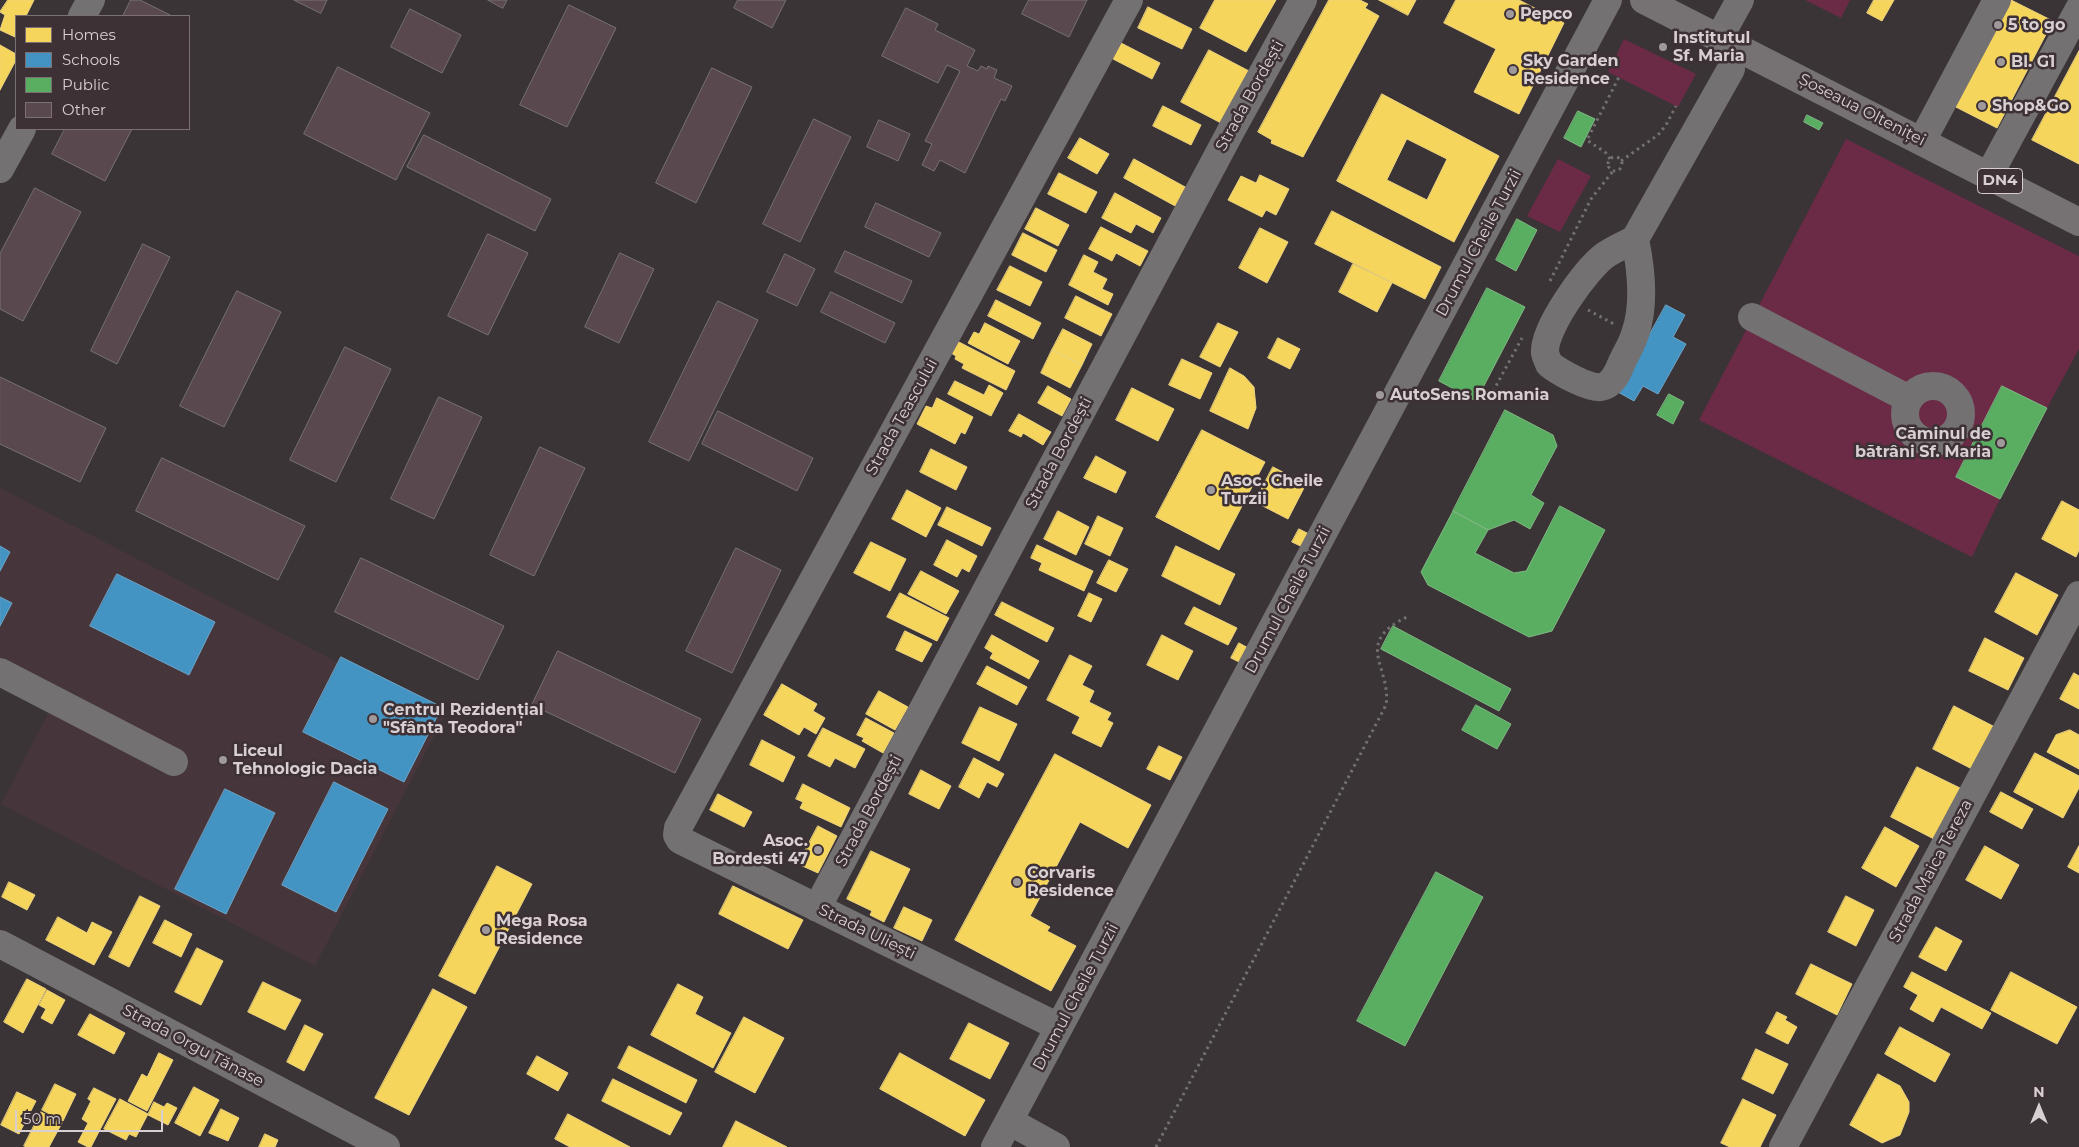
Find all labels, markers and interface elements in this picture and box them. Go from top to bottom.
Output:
place label: Pepco [1520,4,1572,24]
marker: Pepco [1504,8,1516,20]
legend [15,15,190,130]
place label: 5 to go [2008,15,2065,35]
marker: 5 to go [1992,19,2004,31]
text: Homes [62,25,116,44]
place label: Institutul Sf. Maria [1673,28,1750,66]
street label: Strada Bordești [1212,37,1288,155]
marker: Institutul Sf. Maria [1657,41,1669,53]
text: Schools [62,50,120,69]
place label: Sky Garden Residence [1523,51,1619,89]
place label: Bl. G1 [2011,52,2055,72]
marker: Bl. G1 [1995,56,2007,68]
marker: Sky Garden Residence [1507,64,1519,76]
street label: Șoseaua Olteniței [1795,70,1929,150]
text: Public [62,75,110,94]
place label: Shop&Go [1992,96,2069,116]
text: Other [62,100,106,119]
marker: Shop&Go [1976,100,1988,112]
street label: Drumul Cheile Turzii [1432,166,1526,320]
road number: DN4 [1978,168,2022,194]
street label: Strada Teascului [862,355,942,479]
place label: AutoSens Romania [1390,385,1549,405]
marker: AutoSens Romania [1374,389,1386,401]
street label: Strada Bordești [1022,394,1096,512]
place label: Căminul de bătrâni Sf. Maria [1855,424,1991,462]
marker: Căminul de bătrâni Sf. Maria [1995,437,2007,449]
place label: Asoc. Cheile Turzii [1221,471,1323,509]
marker: Asoc. Cheile Turzii [1205,484,1217,496]
street label: Drumul Cheile Turzii [1241,523,1335,677]
place label: Centrul Rezidențial "Sfânta Teodora" [383,700,544,738]
marker: Centrul Rezidențial "Sfânta Teodora" [367,713,379,725]
place label: Liceul Tehnologic Dacia [233,741,377,779]
street label: Strada Bordești [832,752,906,870]
marker: Liceul Tehnologic Dacia [217,754,229,766]
street label: Strada Maica Tereza [1885,796,1977,946]
place label: Asoc. Bordesti 47 [712,831,808,869]
marker: Asoc. Bordesti 47 [812,844,824,856]
place label: Corvaris Residence [1027,863,1114,901]
marker: Corvaris Residence [1011,876,1023,888]
street label: Strada Uliești [815,900,919,964]
place label: Mega Rosa Residence [496,911,588,949]
street label: Drumul Cheile Turzii [1029,920,1123,1074]
marker: Mega Rosa Residence [480,924,492,936]
street label: Strada Orgu Tănase [119,1001,267,1091]
north arrow [2014,1082,2064,1132]
text: N [2033,1083,2045,1101]
scale bar [18,1100,165,1132]
text: 50 m [23,1109,61,1128]

